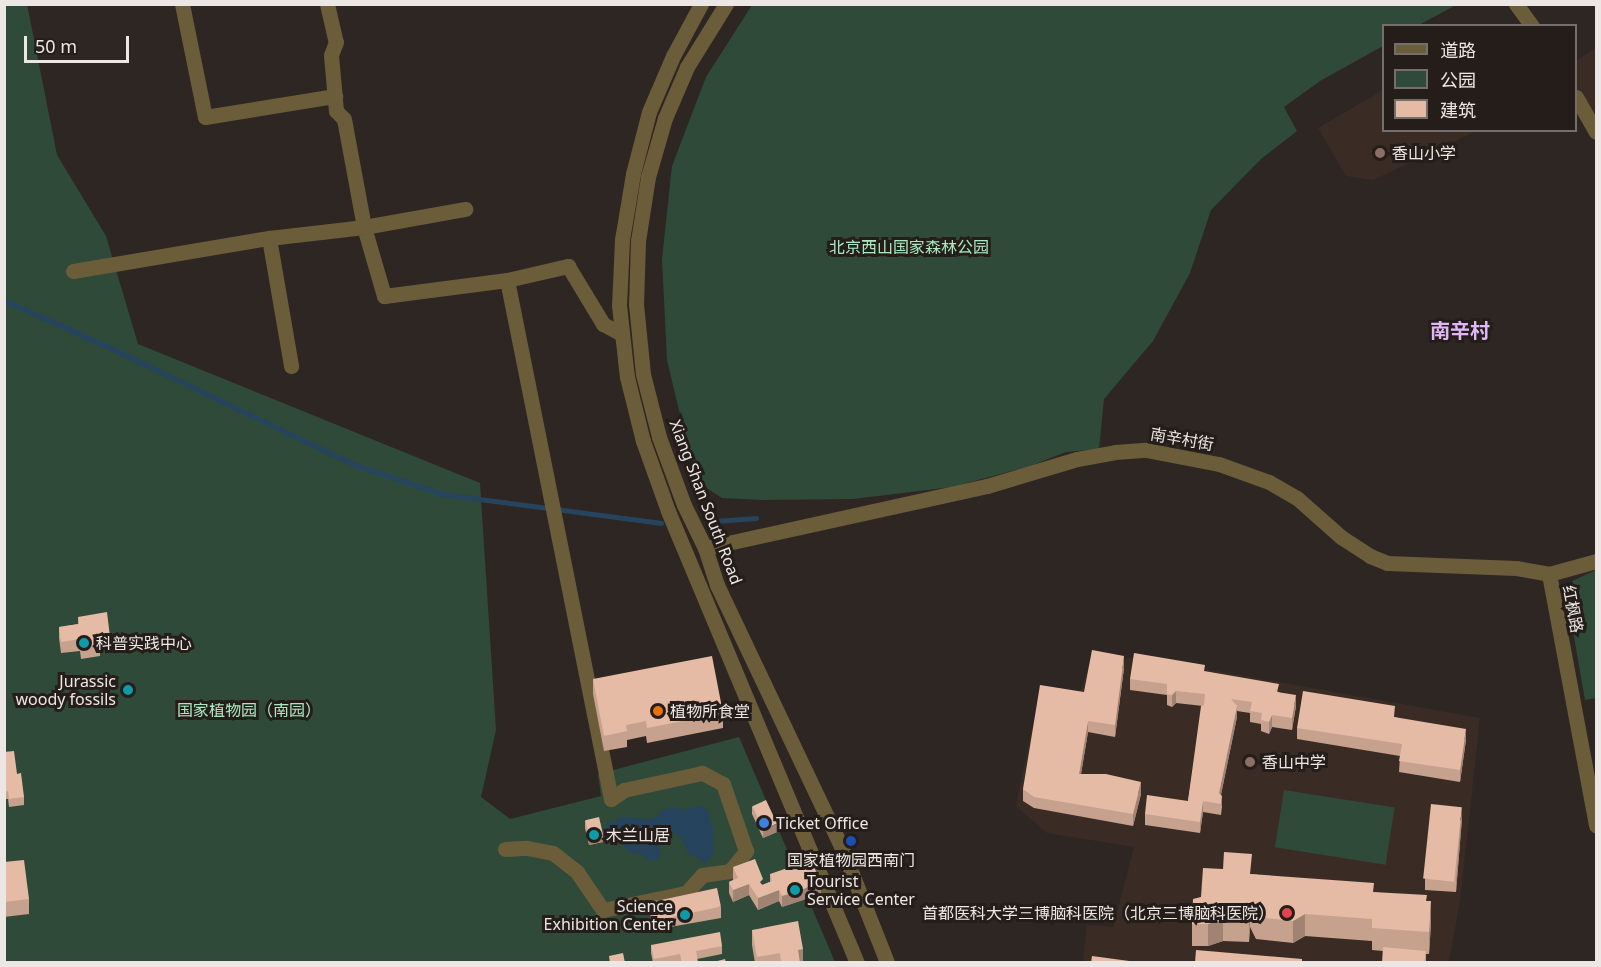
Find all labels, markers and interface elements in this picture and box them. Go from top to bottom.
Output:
scale bar [27,24,132,62]
legend [1382,24,1577,132]
text: 50 m [35,34,77,58]
text: 道路 [1440,38,1476,62]
text: 公园 [1440,68,1476,92]
text: 建筑 [1440,98,1476,122]
place label: 香山小学 [1392,143,1456,163]
marker: 香山小学 [1373,146,1387,160]
park label: 北京西山国家森林公园 [829,237,989,257]
district label: 南辛村 [1430,318,1490,342]
street label: Xiang Shan South Road [666,417,746,587]
street label: 南辛村街 [1149,424,1215,454]
street label: 红枫路 [1559,584,1587,634]
place label: 科普实践中心 [96,633,192,653]
marker: 科普实践中心 [77,636,91,650]
place label: Jurassic woody fossils [15,671,116,709]
marker: Jurassic woody fossils [121,683,135,697]
park label: 国家植物园（南园） [177,700,321,720]
place label: 植物所食堂 [670,701,750,721]
marker: 植物所食堂 [651,704,665,718]
place label: 香山中学 [1262,752,1326,772]
marker: 香山中学 [1243,755,1257,769]
place label: Ticket Office [776,813,869,833]
marker: Ticket Office [757,816,771,830]
place label: 木兰山居 [606,825,670,845]
marker: 木兰山居 [587,828,601,842]
marker: 国家植物园西南门 [844,834,858,848]
place label: 国家植物园西南门 [787,850,915,870]
place label: Tourist Service Center [807,871,915,909]
marker: Tourist Service Center [788,883,802,897]
place label: Science Exhibition Center [544,896,673,934]
place label: 首都医科大学三博脑科医院（北京三博脑科医院） [922,903,1274,923]
marker: 首都医科大学三博脑科医院（北京三博脑科医院） [1278,904,1296,922]
marker: Science Exhibition Center [678,908,692,922]

